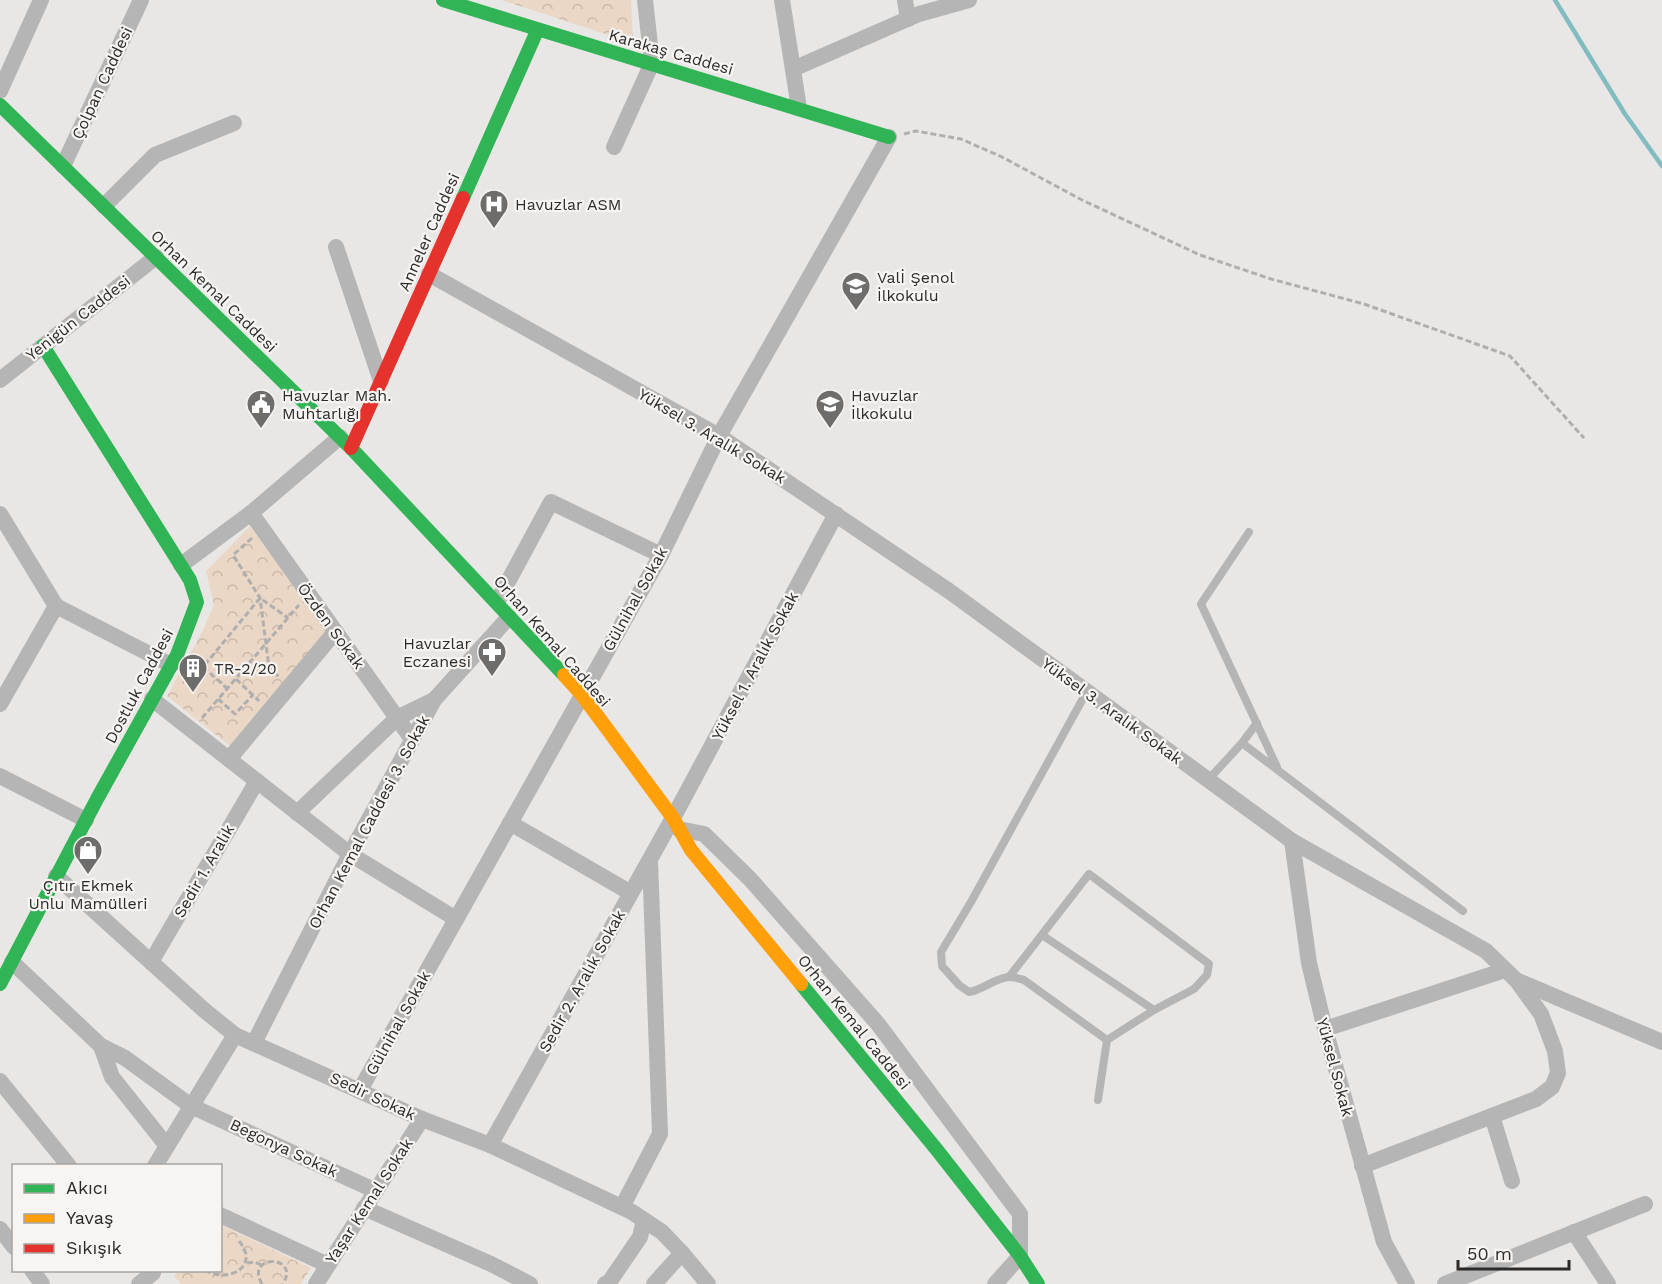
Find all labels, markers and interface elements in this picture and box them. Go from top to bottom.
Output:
street label: Çolpan Caddesi [68,24,136,142]
street label: Karakaş Caddesi [607,25,735,79]
street label: Anneler Caddesi [394,170,464,294]
hospital icon: Havuzlar ASM [478,188,510,230]
place label: Havuzlar ASM [515,195,621,214]
street label: Orhan Kemal Caddesi [147,226,281,356]
place label: Valİ Şenol İlkokulu [877,268,955,305]
school or university icon: Valİ Şenol İlkokulu [840,270,872,312]
street label: Yenigün Caddesi [22,271,134,365]
street label: Yüksel 3. Aralık Sokak [635,384,789,488]
place label: Havuzlar Mah. Muhtarlığı [282,386,392,423]
place label: Havuzlar İlkokulu [851,386,919,423]
public building icon: Havuzlar Mah. Muhtarlığı [245,388,277,430]
school or university icon: Havuzlar İlkokulu [814,388,846,430]
street label: Gülnihal Sokak [599,544,671,654]
street label: Orhan Kemal Caddesi [490,571,614,711]
street label: Özden Sokak [293,579,369,673]
street label: Yüksel 1. Aralık Sokak [708,588,802,744]
street label: Dostluk Caddesi [101,625,177,747]
place label: Havuzlar Eczanesi [403,634,471,671]
pharmacy icon: Havuzlar Eczanesi [476,636,508,678]
building icon: TR-2/20 [177,652,209,694]
street label: Yüksel 3. Aralık Sokak [1038,654,1186,768]
place label: TR-2/20 [214,659,277,678]
street label: Orhan Kemal Caddesi 3. Sokak [304,712,434,932]
street label: Sedir 1. Aralık [170,821,238,921]
shop icon: Çıtır Ekmek Unlu Mamülleri [72,834,104,876]
place label: Çıtır Ekmek Unlu Mamülleri [29,876,147,913]
street label: Sedir 2. Aralık Sokak [535,906,629,1056]
street label: Orhan Kemal Caddesi [794,951,914,1093]
street label: Gülnihal Sokak [362,968,434,1078]
street label: Yüksel Sokak [1313,1016,1357,1118]
street label: Sedir Sokak [327,1068,419,1124]
street label: Begonya Sokak [227,1115,341,1181]
street label: Yaşar Kemal Sokak [321,1135,417,1267]
legend [12,1164,222,1272]
text: Akıcı [66,1177,108,1198]
text: Yavaş [66,1207,113,1228]
scale bar [1458,1233,1569,1271]
text: Sıkışık [66,1237,122,1258]
text: 50 m [1467,1243,1512,1264]

